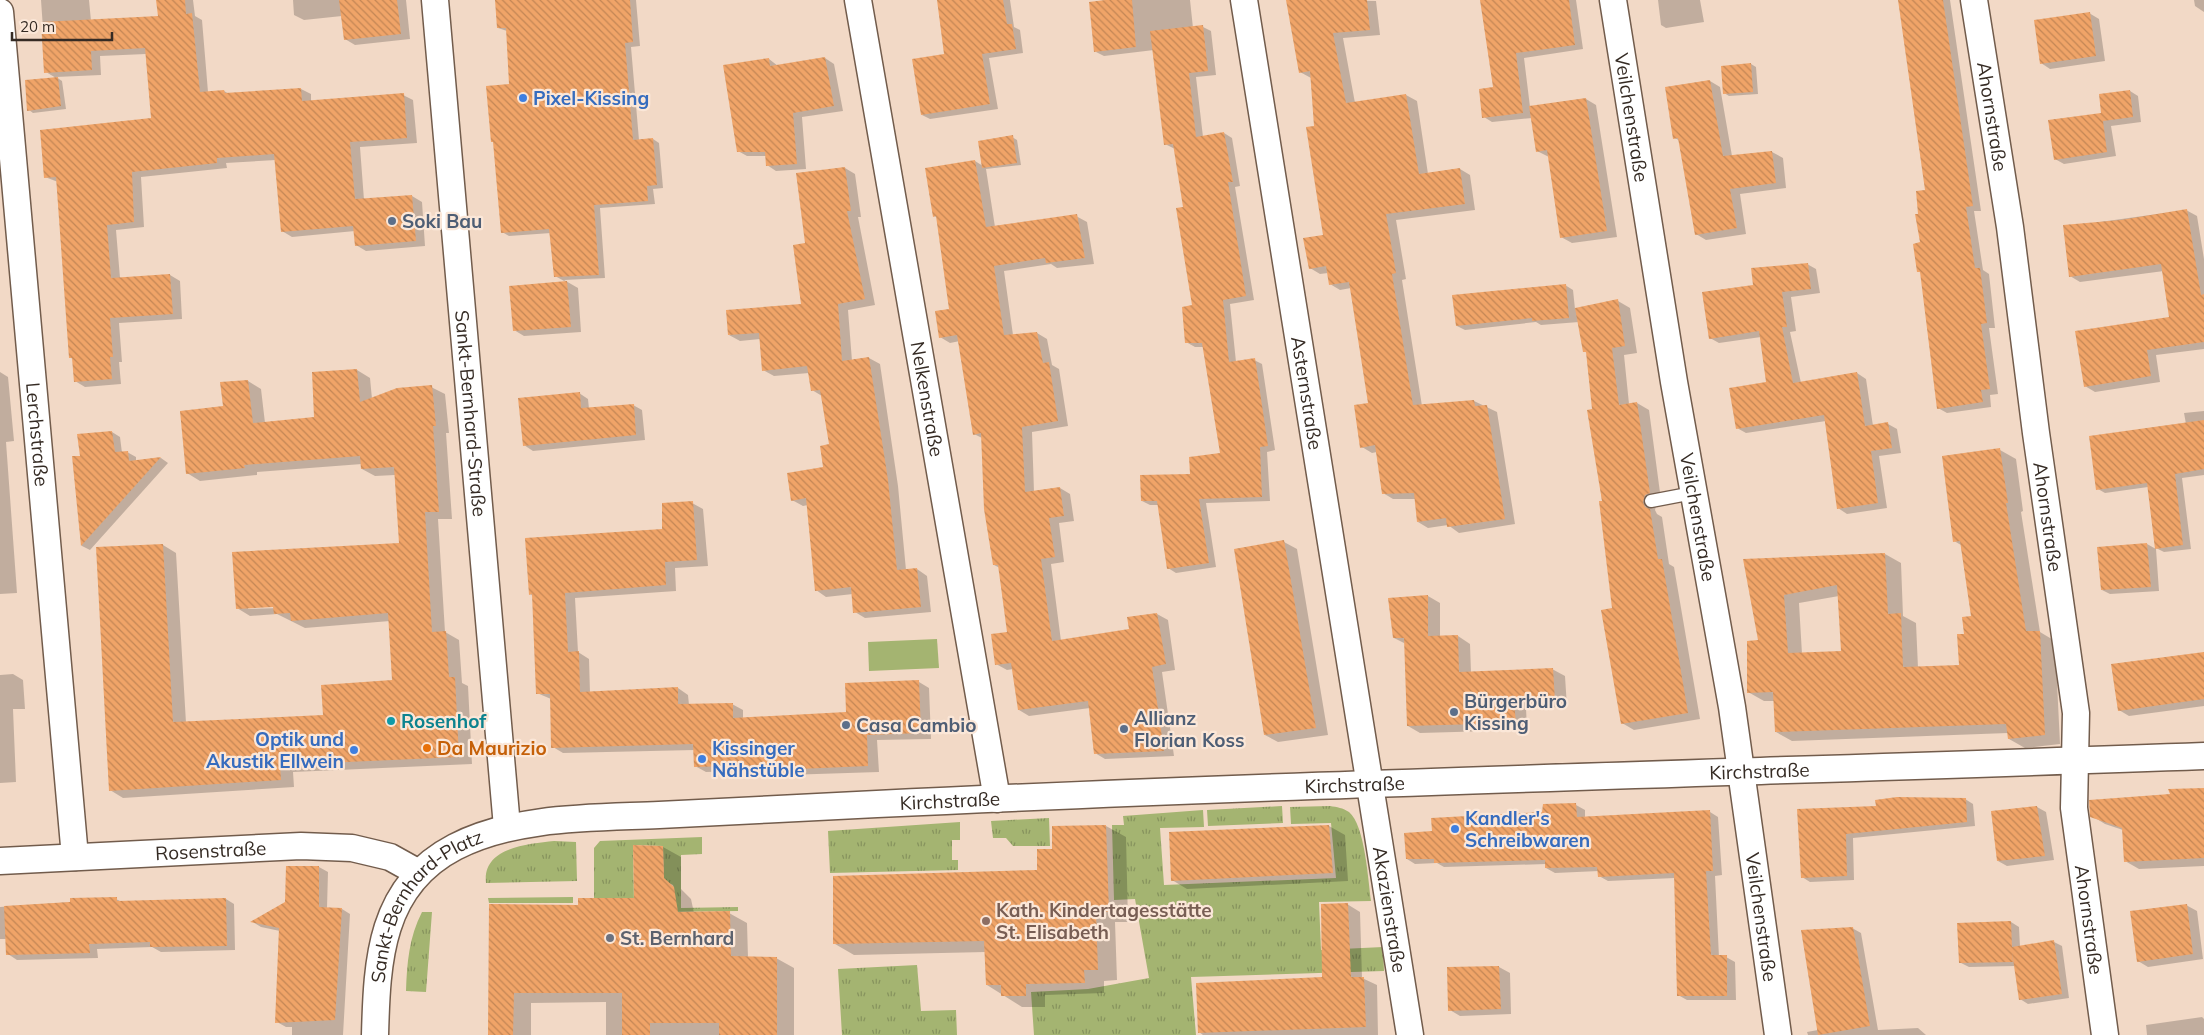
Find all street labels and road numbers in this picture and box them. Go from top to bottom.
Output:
street label: Veilchenstraße [1610,51,1654,184]
street label: Ahornstraße [1972,60,2013,173]
street label: Sankt-Bernhard-Straße [450,309,492,518]
street label: Asternstraße [1286,334,1328,452]
street label: Nelkenstraße [906,339,949,459]
street label: Lerchstraße [21,381,54,487]
street label: Veilchenstraße [1675,451,1721,583]
street label: Ahornstraße [2028,460,2068,573]
street label: Kirchstraße [1709,757,1810,785]
street label: Kirchstraße [1304,771,1405,798]
street label: Kirchstraße [899,786,1001,815]
street label: Sankt-Bernhard-Platz [366,824,486,984]
street label: Rosenstraße [155,836,267,865]
street label: Akazienstraße [1368,844,1412,974]
street label: Veilchenstraße [1741,851,1782,983]
street label: Ahornstraße [2070,863,2109,976]

